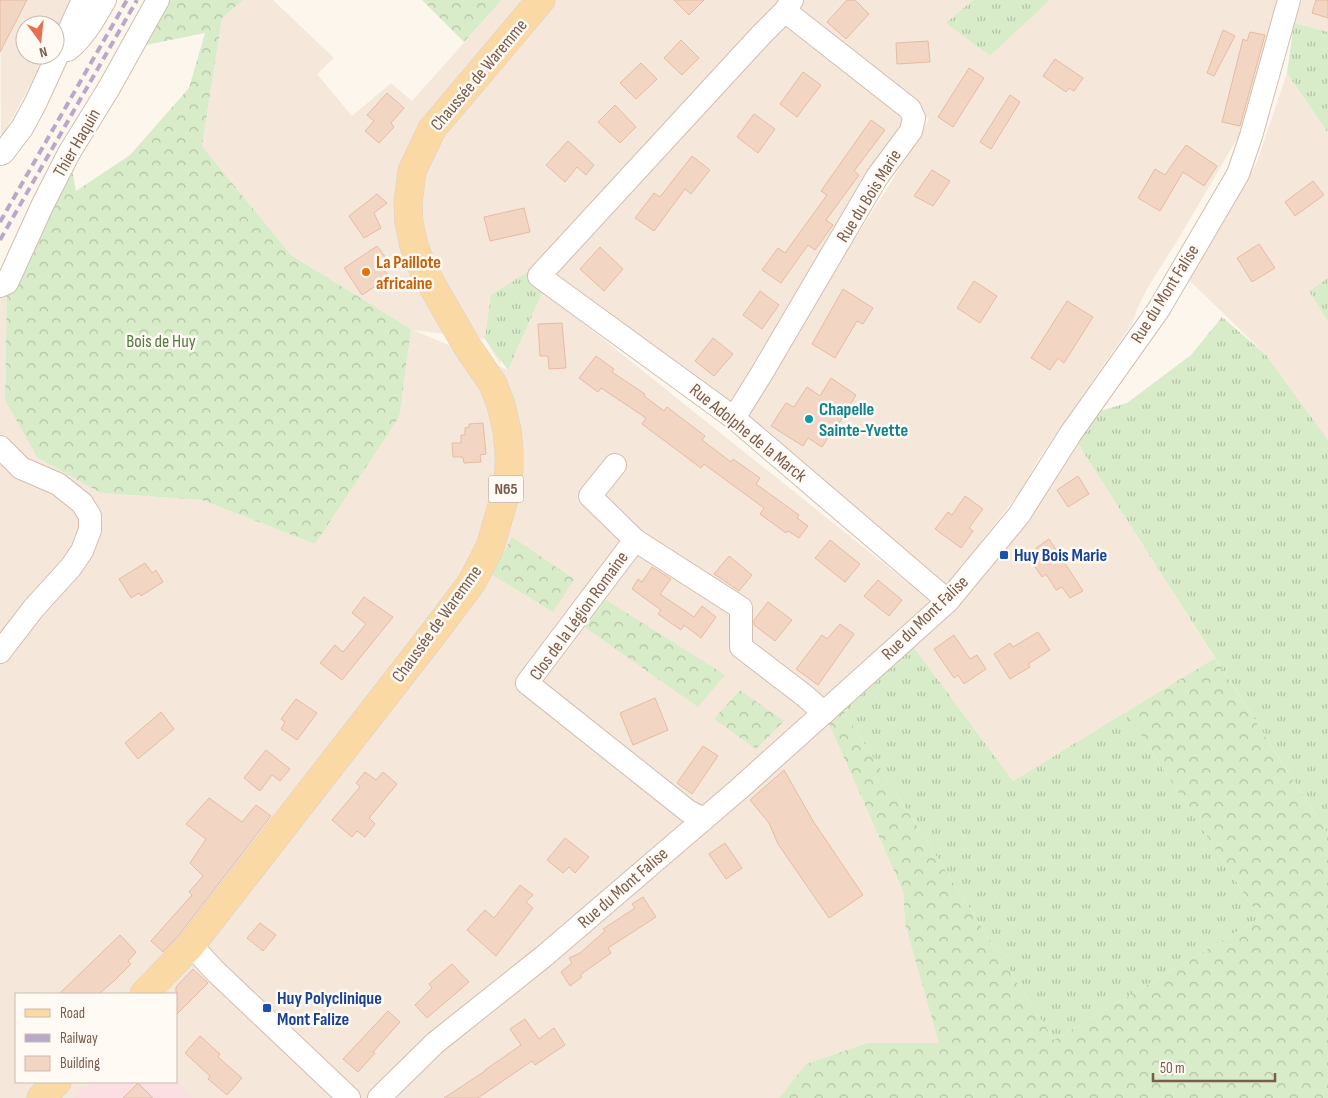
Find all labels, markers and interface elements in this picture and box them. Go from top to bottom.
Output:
north arrow [15,15,65,65]
street label: Chaussée de Waremme [426,15,532,135]
text: N [37,43,49,61]
street label: Thier Haquin [49,105,105,181]
street label: Rue du Bois Marie [832,146,906,246]
street label: Rue du Mont Falise [1126,241,1204,347]
place label: La Paillote africaine [376,252,441,294]
marker: La Paillote africaine [360,266,372,278]
park label: Bois de Huy [126,331,196,352]
street label: Rue Adolphe de la Marck [685,379,811,487]
place label: Chapelle Sainte-Yvette [819,399,908,441]
marker: Chapelle Sainte-Yvette [803,413,815,425]
road number: N65 [488,476,524,502]
place label: Huy Bois Marie [1014,545,1107,566]
street label: Clos de la Légion Romaine [525,547,633,685]
marker: Huy Bois Marie [998,549,1010,561]
street label: Chaussée de Waremme [388,562,486,686]
street label: Rue du Mont Falise [877,571,973,665]
street label: Rue du Mont Falise [574,843,672,933]
place label: Huy Polyclinique Mont Falize [277,988,382,1030]
legend [15,993,178,1083]
marker: Huy Polyclinique Mont Falize [261,1002,273,1014]
text: Road [60,1004,85,1023]
text: Railway [60,1029,98,1048]
scale bar [1153,1050,1276,1082]
text: Building [60,1054,100,1073]
text: 50 m [1160,1059,1185,1078]

